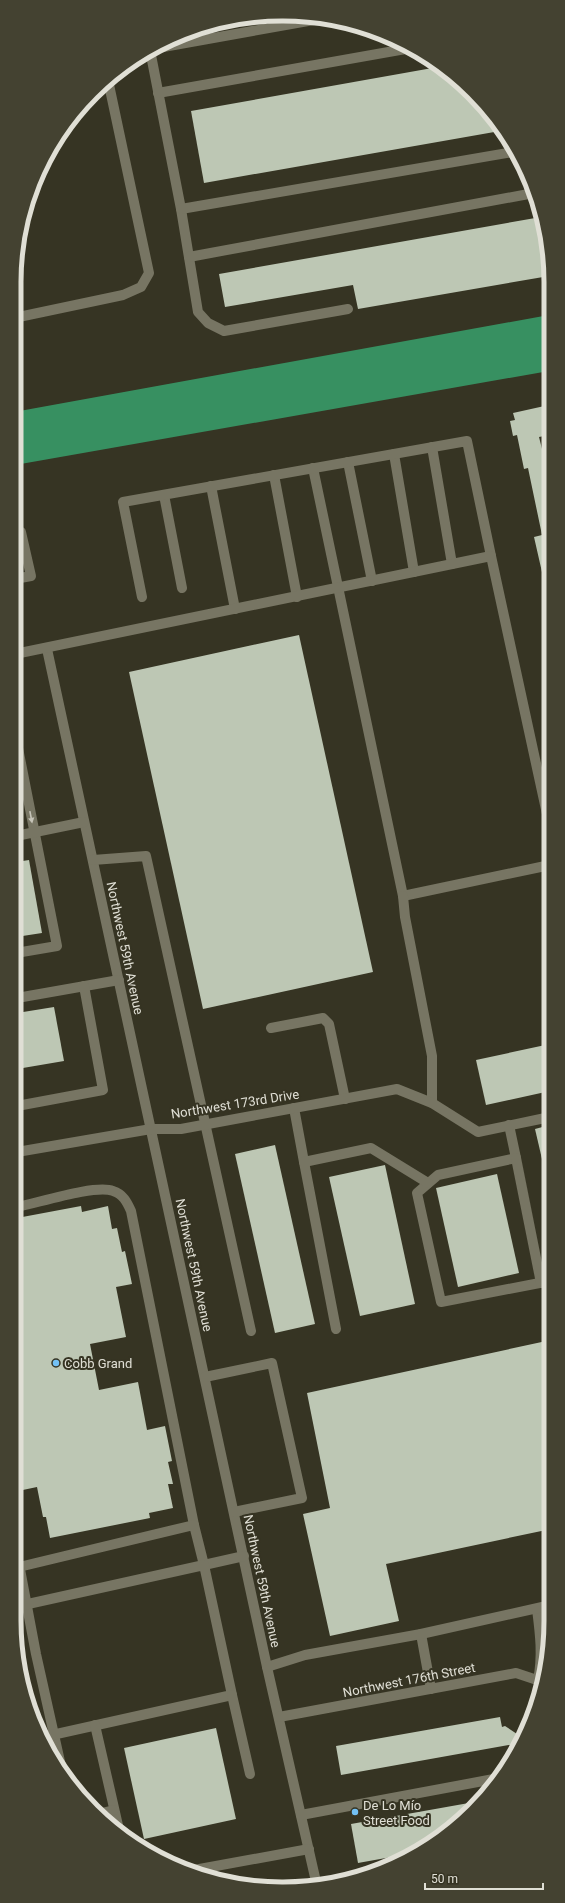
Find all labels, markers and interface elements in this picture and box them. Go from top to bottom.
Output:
one-way arrow [29,811,35,823]
street label: Northwest 59th Avenue [104,880,146,1016]
street label: Northwest 173rd Drive [170,1086,300,1122]
street label: Northwest 59th Avenue [173,1197,215,1333]
place label: Cobb Grand [64,1356,132,1371]
marker: Cobb Grand [51,1358,61,1368]
street label: Northwest 59th Avenue [241,1513,283,1649]
street label: Northwest 176th Street [342,1660,476,1700]
place label: De Lo Mío Street Food [363,1798,430,1828]
marker: De Lo Mío Street Food [350,1807,360,1817]
scale bar [425,1865,543,1891]
text: 50 m [431,1872,458,1886]

